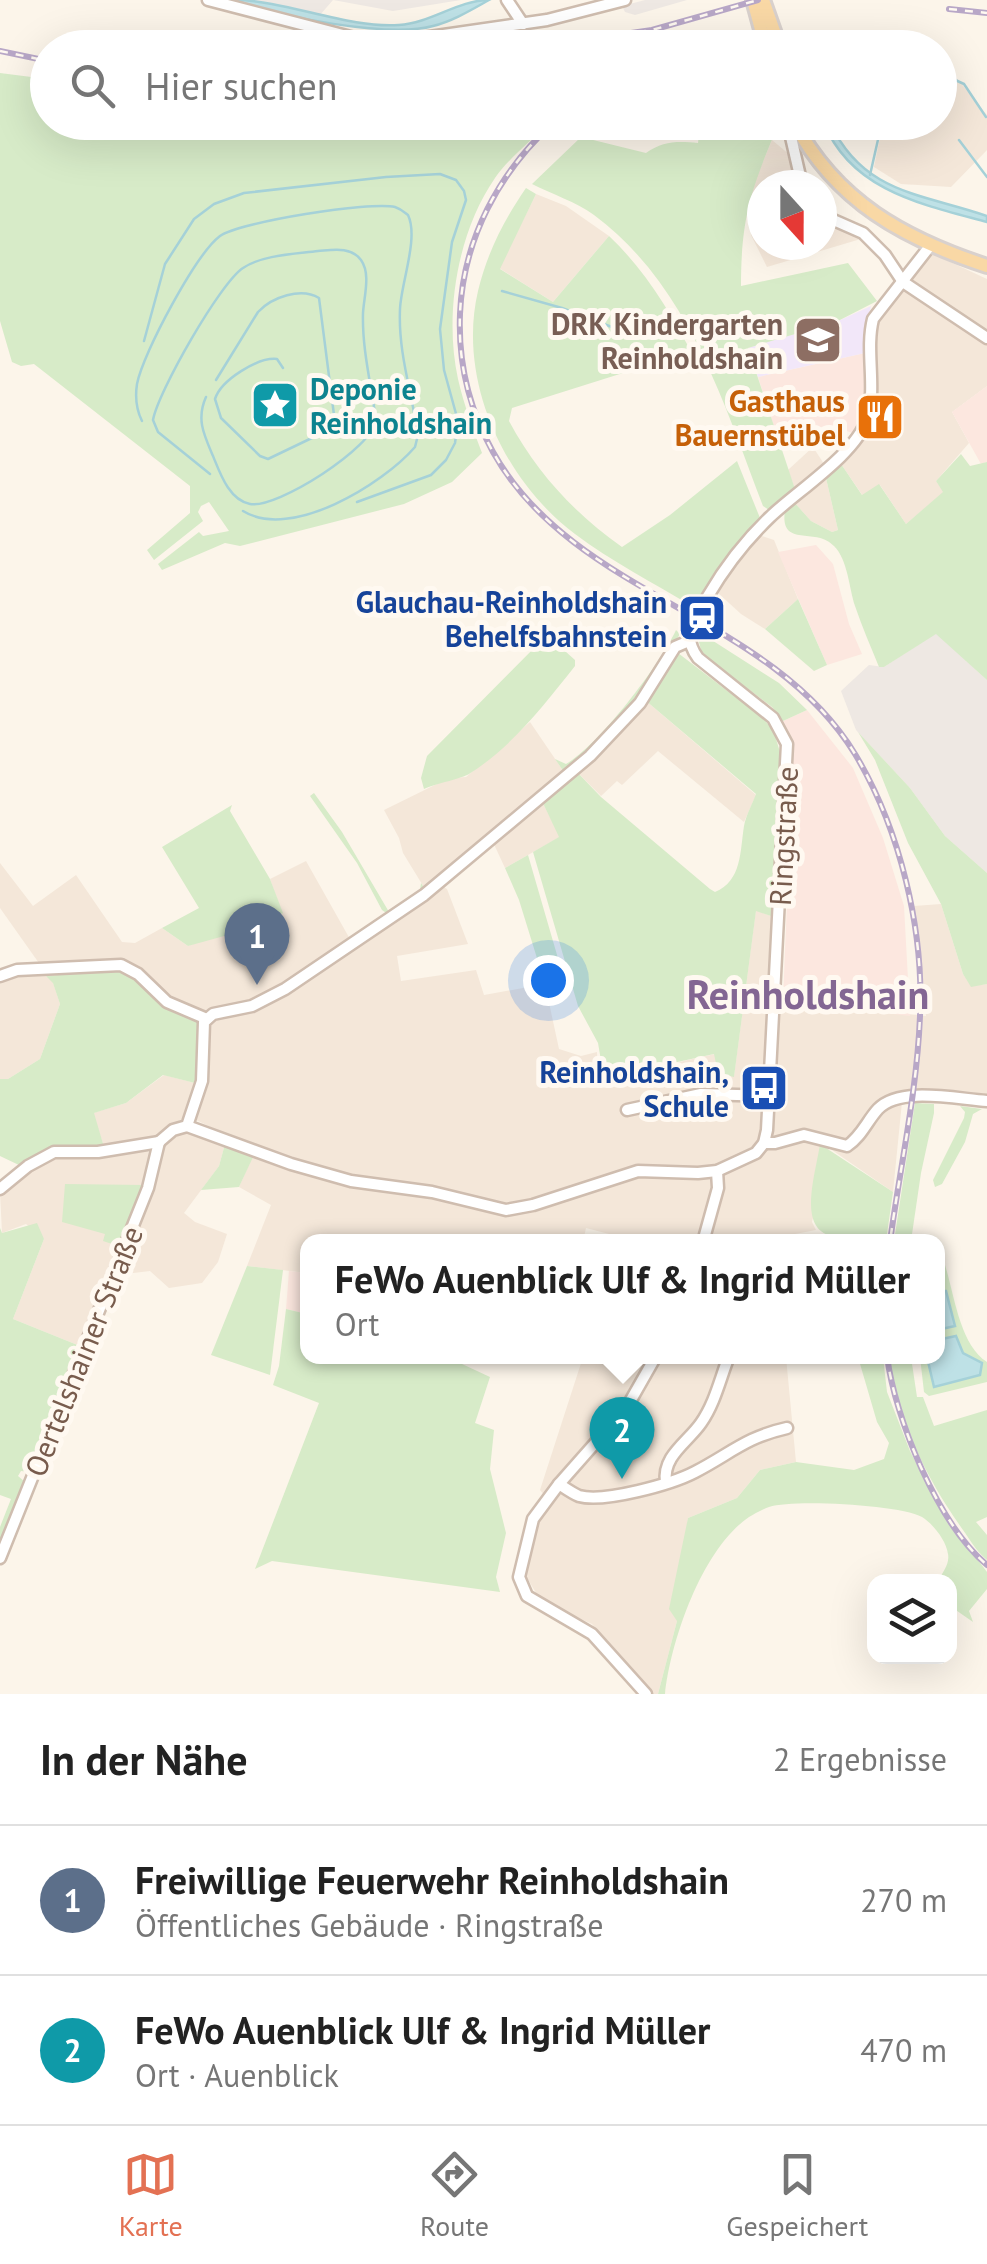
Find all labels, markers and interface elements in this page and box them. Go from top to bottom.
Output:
search box [30,30,957,140]
icon: search [65,58,120,113]
text: Hier suchen [145,61,338,110]
north arrow [747,170,837,260]
place label: DRK Kindergarten Reinholdshain [551,304,783,377]
school or university icon: DRK Kindergarten Reinholdshain [792,314,844,366]
place label: Deponie Reinholdshain [310,369,492,442]
place icon: Deponie Reinholdshain [249,379,301,431]
place label: Gasthaus Bauernstübel [675,381,845,454]
restaurant icon: Gasthaus Bauernstübel [854,391,906,443]
place label: Glauchau-Reinholdshain Behelfsbahnstein [356,582,667,655]
station icon: Glauchau-Reinholdshain Behelfsbahnstein [676,592,728,644]
street label: Ringstraße [760,765,806,907]
pin: 1 [224,902,290,985]
your location [523,955,574,1006]
district label: Reinholdshain [687,968,929,1020]
place label: Reinholdshain, Schule [539,1052,729,1125]
bus stop icon: Reinholdshain, Schule [738,1062,790,1114]
street label: Oertelshainer Straße [15,1220,151,1482]
popup [300,1234,945,1364]
text: FeWo Auenblick Ulf & Ingrid Müller [335,1254,910,1303]
text: Ort [335,1303,379,1345]
pin: 2 [590,1396,654,1479]
map controls [867,1574,957,1664]
button: layers [867,1574,957,1664]
text: In der Nähe [40,1732,247,1787]
text: 2 Ergebnisse [773,1738,947,1780]
text: Freiwillige Feuerwehr Reinholdshain [135,1855,729,1904]
text: 1 [63,1879,82,1921]
text: 270 m [860,1879,947,1921]
text: Öffentliches Gebäude · Ringstraße [135,1904,604,1946]
text: FeWo Auenblick Ulf & Ingrid Müller [135,2005,710,2054]
text: 2 [63,2029,82,2071]
text: 470 m [860,2029,947,2071]
text: Ort · Auenblick [135,2054,339,2096]
tab: Karte [119,2147,183,2244]
tab: Route [420,2147,489,2244]
tab: Gespeichert [726,2147,868,2244]

